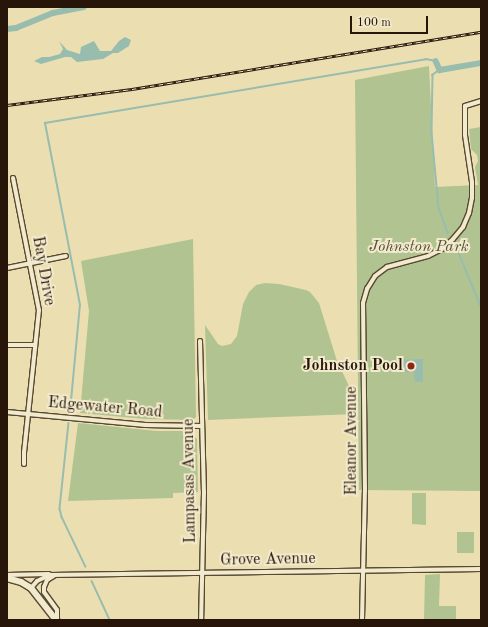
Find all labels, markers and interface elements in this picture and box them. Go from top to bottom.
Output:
scale bar [352,8,430,34]
text: 100 m [357,17,391,29]
street label: Bay Drive [27,235,59,307]
park label: Johnston Park [369,237,469,257]
place label: Johnston Pool [303,356,403,376]
marker: Johnston Pool [406,361,416,371]
street label: Eleanor Avenue [342,386,362,496]
street label: Edgewater Road [47,393,163,423]
street label: Lampasas Avenue [179,419,201,543]
street label: Grove Avenue [220,550,316,570]

